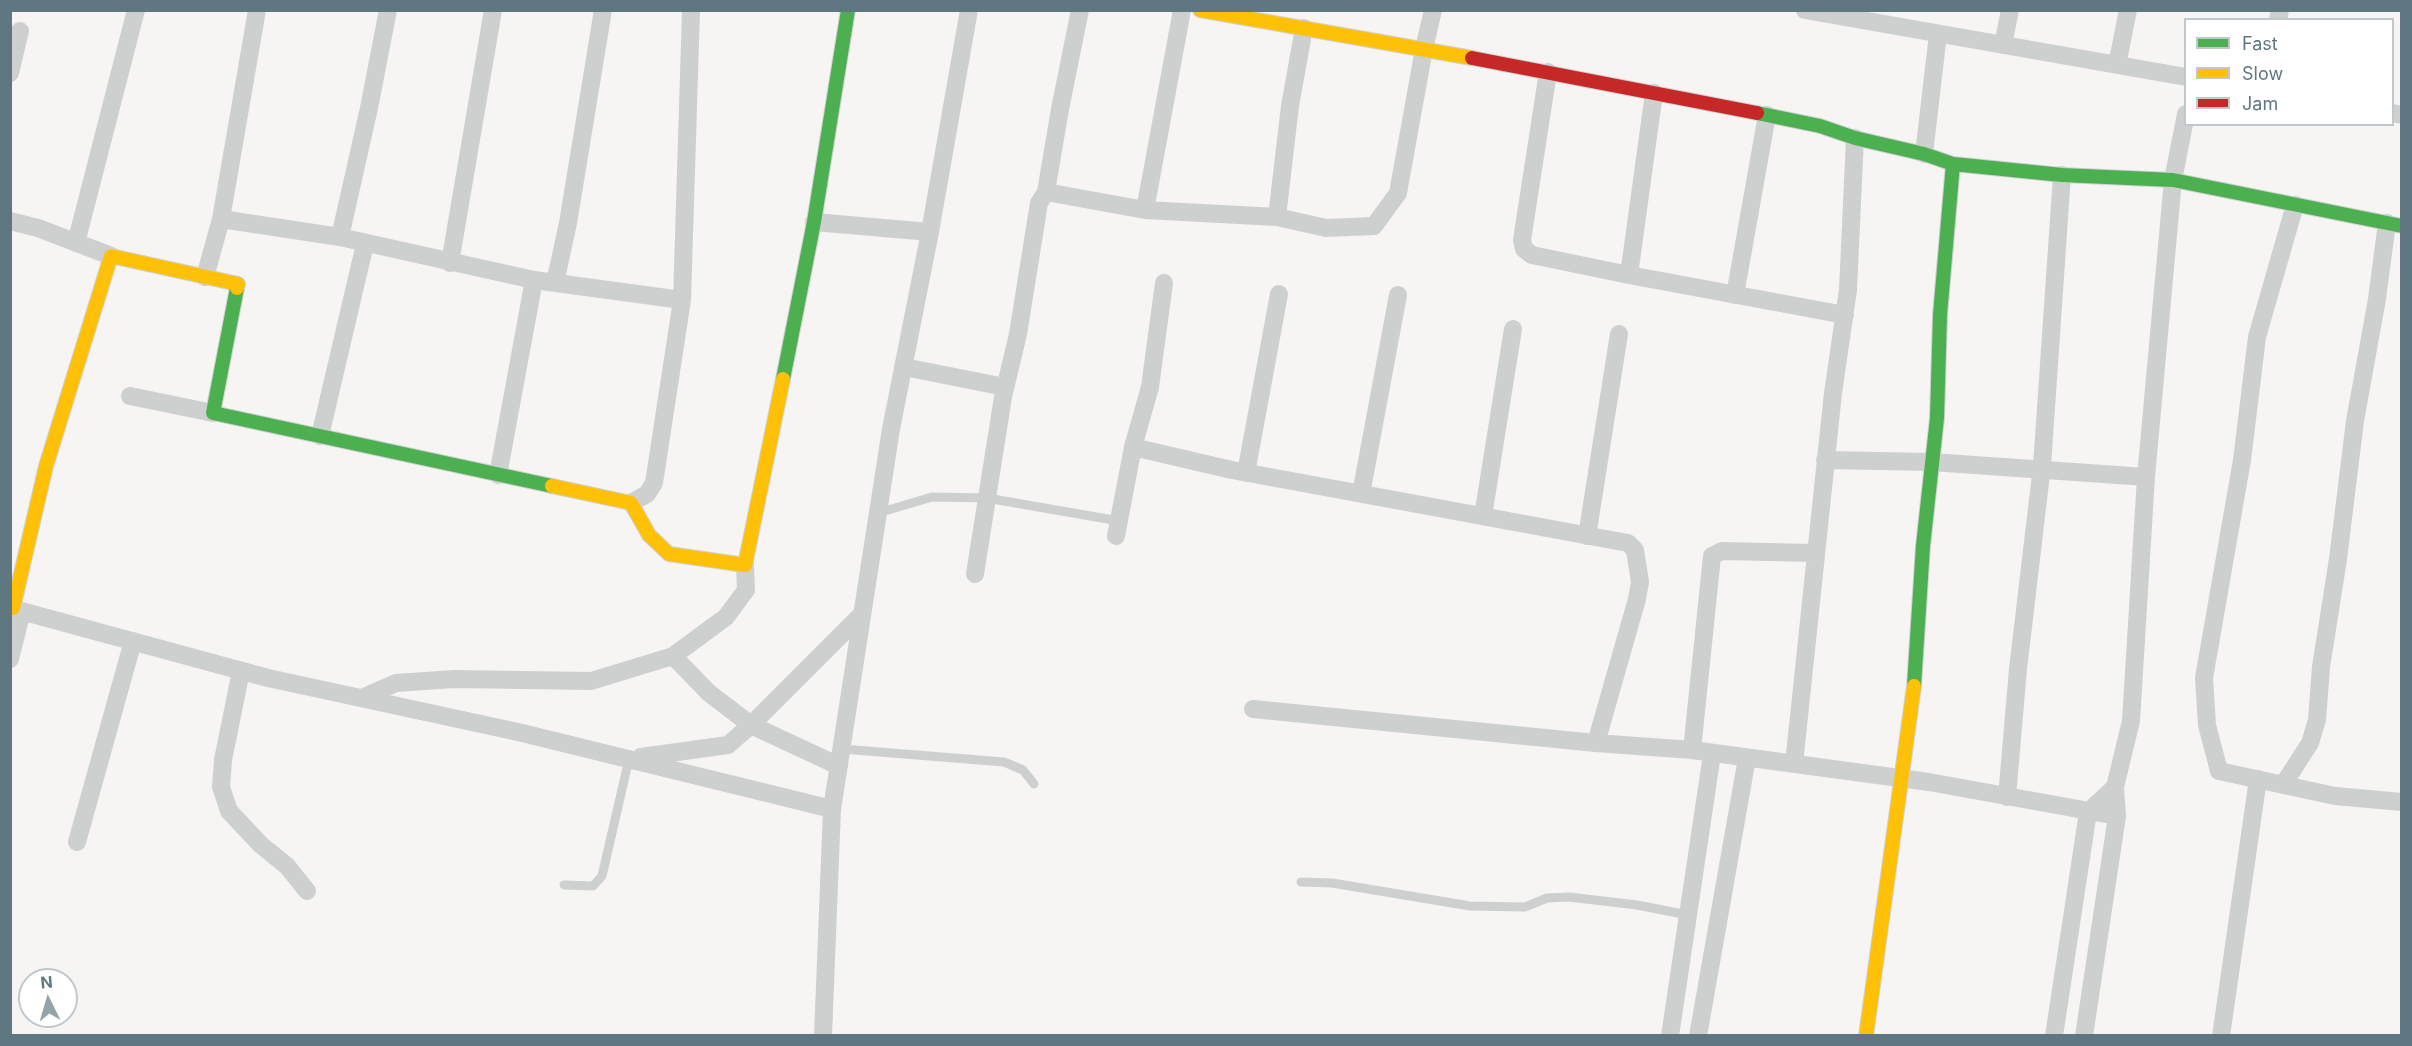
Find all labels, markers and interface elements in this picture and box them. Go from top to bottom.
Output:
legend [2184,18,2394,126]
text: Fast [2242,33,2278,54]
text: Slow [2242,63,2283,84]
text: Jam [2242,93,2278,114]
north arrow [18,968,78,1028]
text: N [40,972,54,993]

